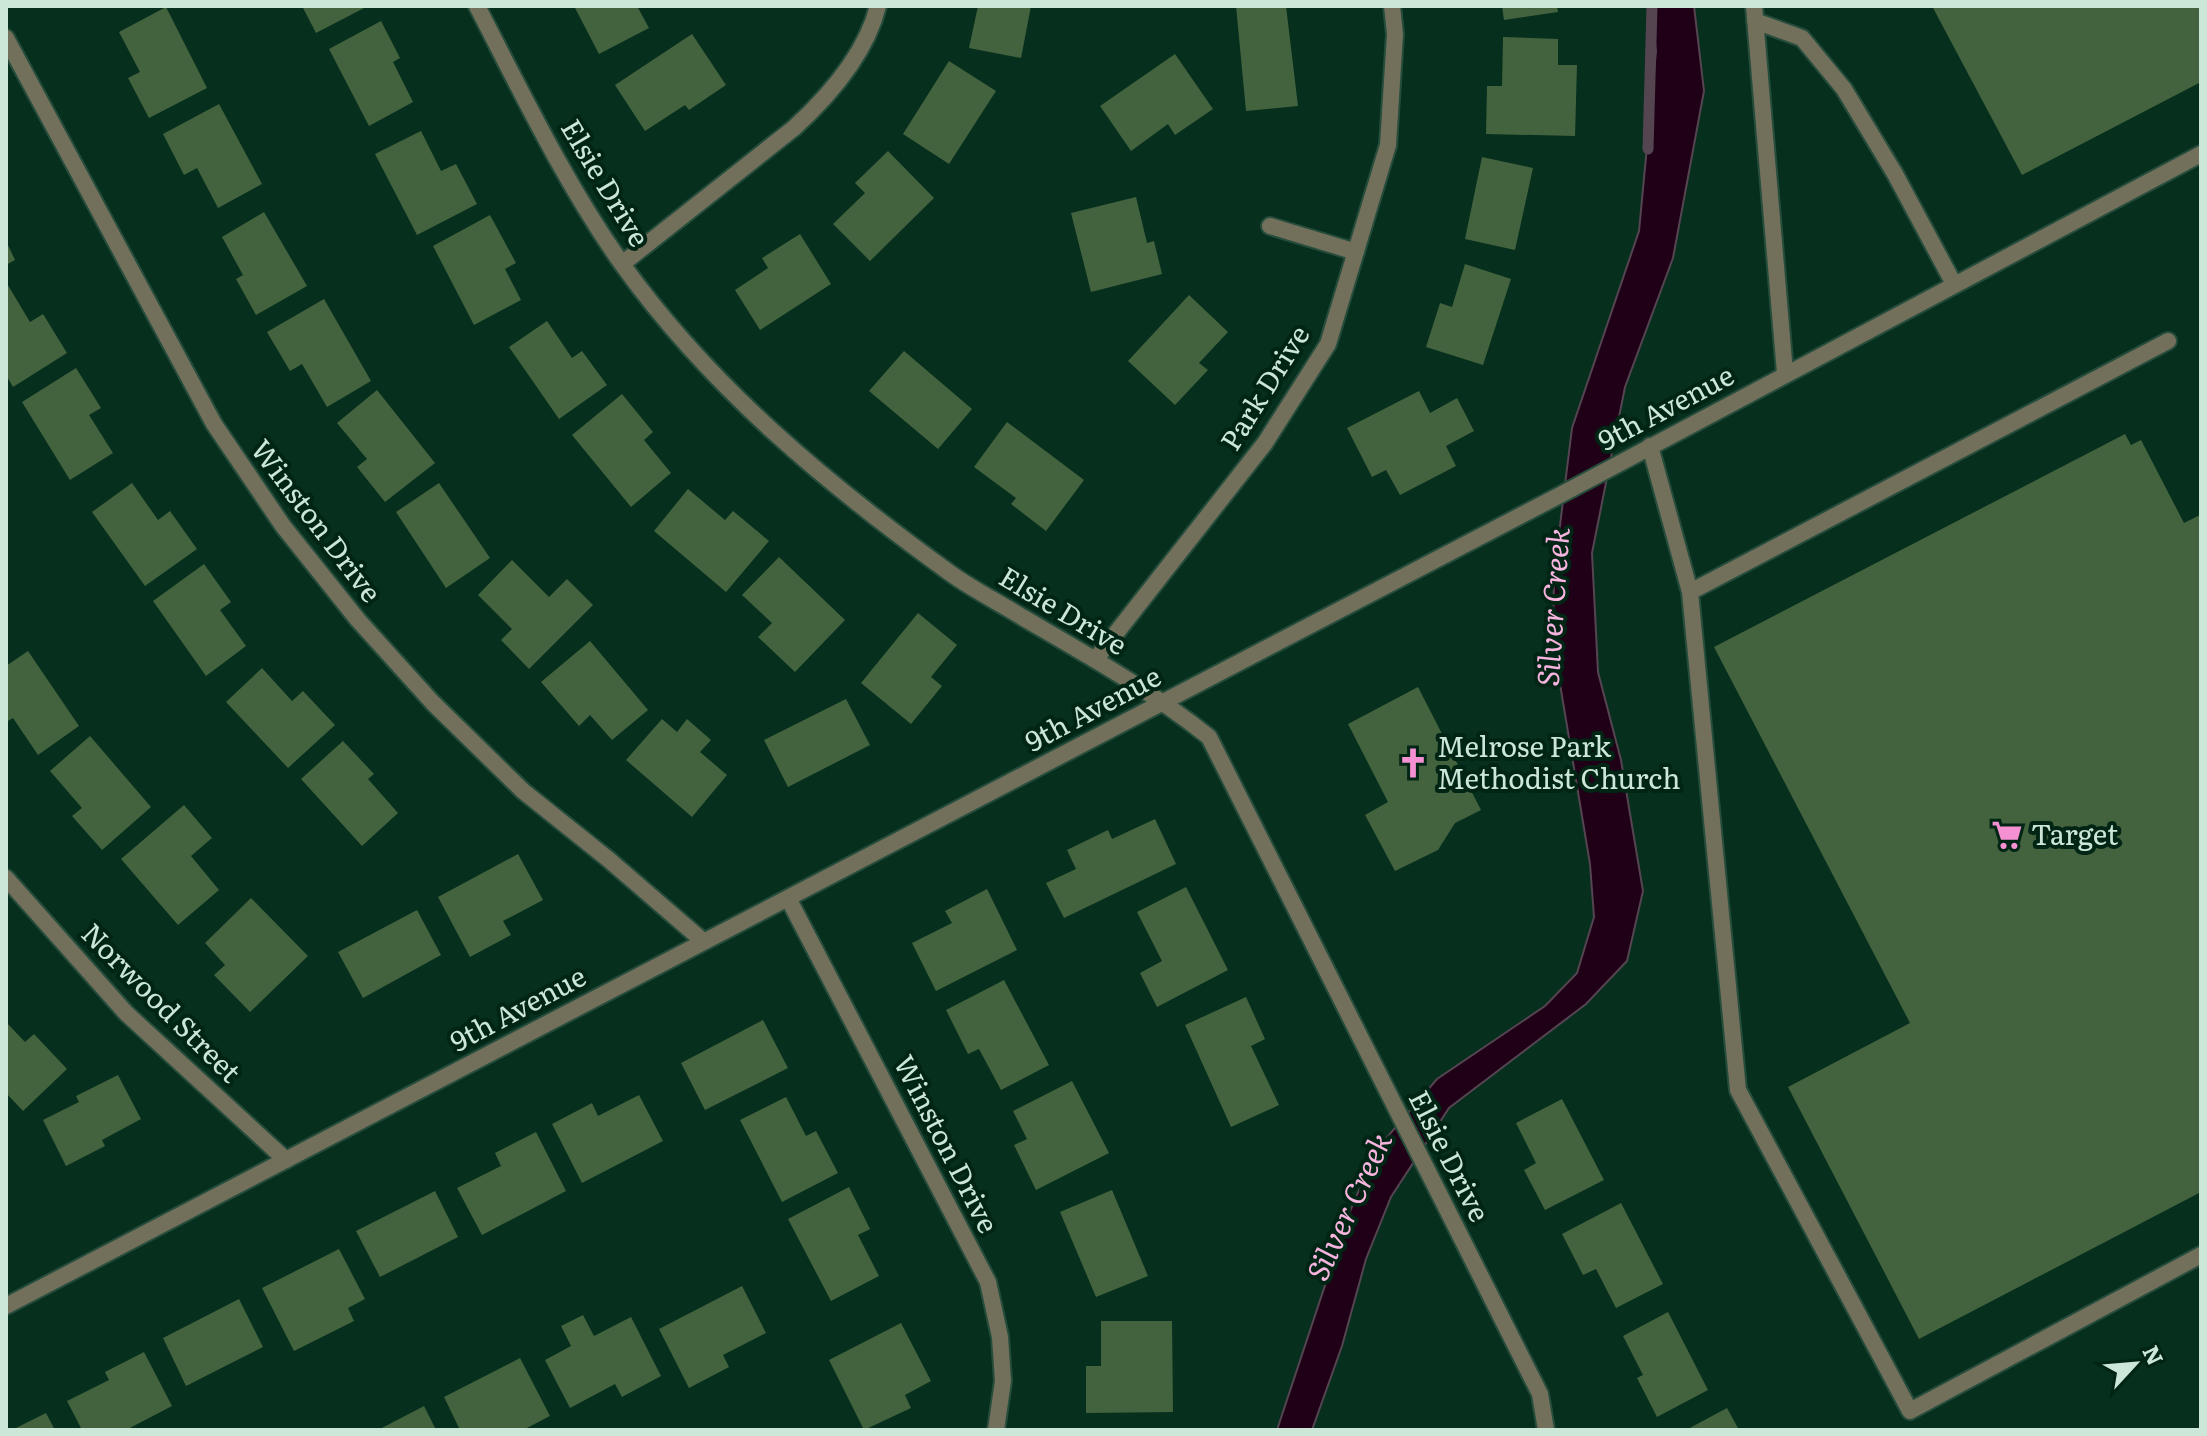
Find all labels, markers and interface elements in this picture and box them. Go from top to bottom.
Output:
street label: Elsie Drive [552,110,661,254]
street label: Park Drive [1208,316,1318,458]
street label: 9th Avenue [1590,353,1740,460]
street label: Winston Drive [242,429,393,610]
water label: Silver Creek [1524,525,1579,688]
street label: Elsie Drive [992,555,1136,664]
street label: 9th Avenue [1017,654,1167,761]
place label: Melrose Park Methodist Church [1437,724,1681,798]
church icon: Melrose Park Methodist Church [1396,746,1430,780]
place label: Target [2031,812,2119,854]
supermarket icon: Target [1990,818,2024,852]
street label: Norwood Street [73,912,252,1091]
street label: 9th Avenue [442,954,592,1061]
street label: Winston Drive [885,1047,1011,1239]
street label: Elsie Drive [1400,1082,1502,1228]
water label: Silver Creek [1294,1124,1401,1287]
north arrow [2095,1324,2175,1404]
text: N [2135,1339,2173,1370]

